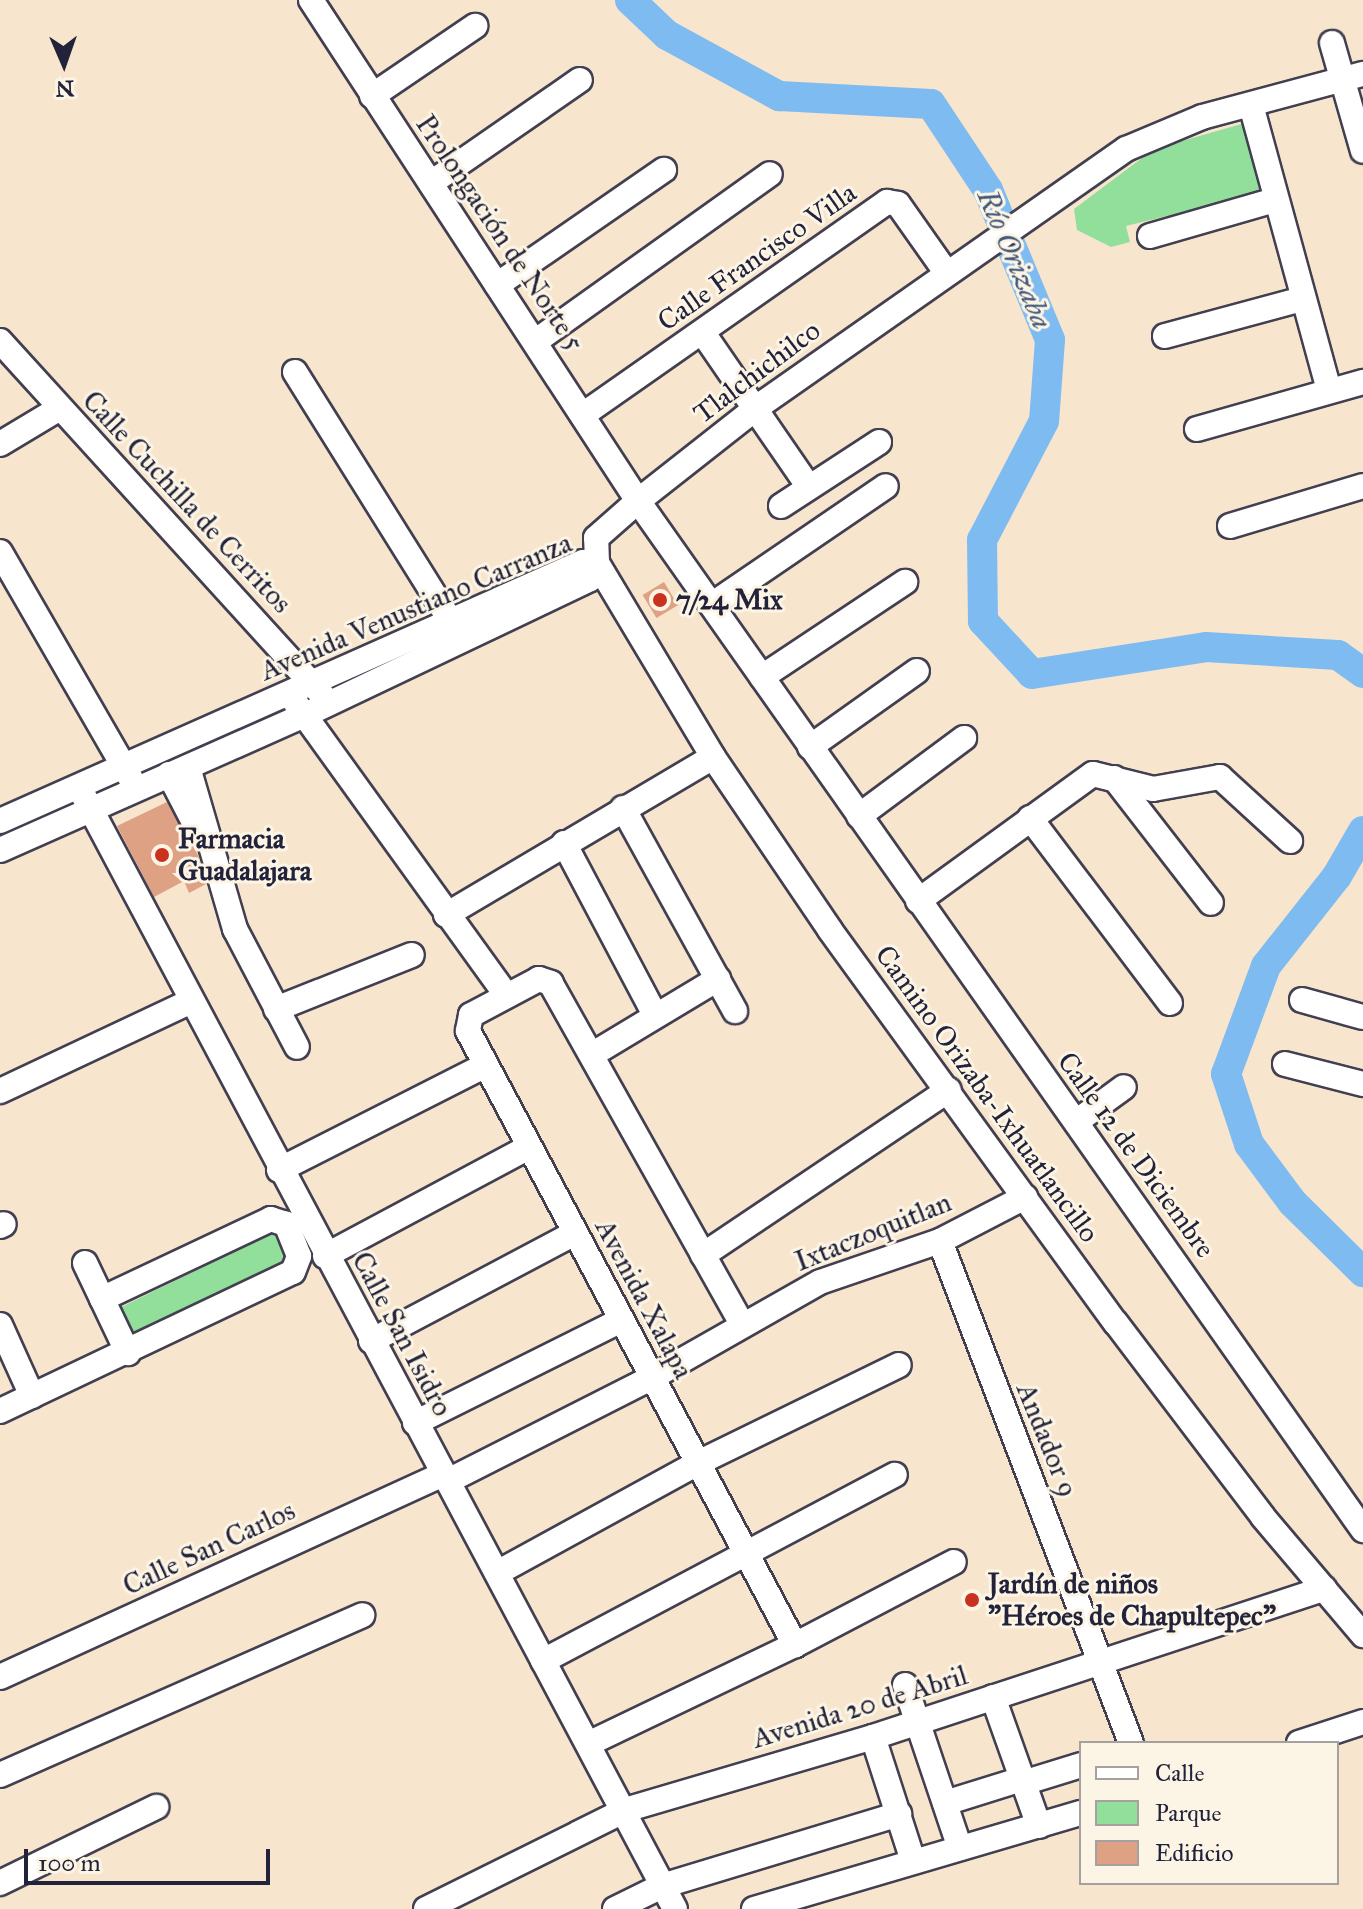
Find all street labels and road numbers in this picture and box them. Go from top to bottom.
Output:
street label: Prolongación de Norte 5 [408,109,592,357]
street label: Calle Francisco Villa [651,176,863,338]
street label: Tlalchichilco [687,313,827,431]
street label: Calle Cuchilla de Cerritos [75,384,299,620]
street label: Avenida Venustiano Carranza [255,526,577,688]
street label: Camino Orizaba-Ixhuatlancillo [868,939,1106,1249]
street label: Calle 12 de Diciembre [1050,1046,1222,1264]
street label: Ixtaczoquitlan [790,1185,956,1279]
street label: Avenida Xalapa [588,1214,700,1384]
street label: Calle San Isidro [345,1246,459,1422]
street label: Andador 9 [1009,1378,1085,1502]
street label: Calle San Carlos [118,1493,300,1603]
street label: Avenida 20 de Abril [748,1658,972,1756]

